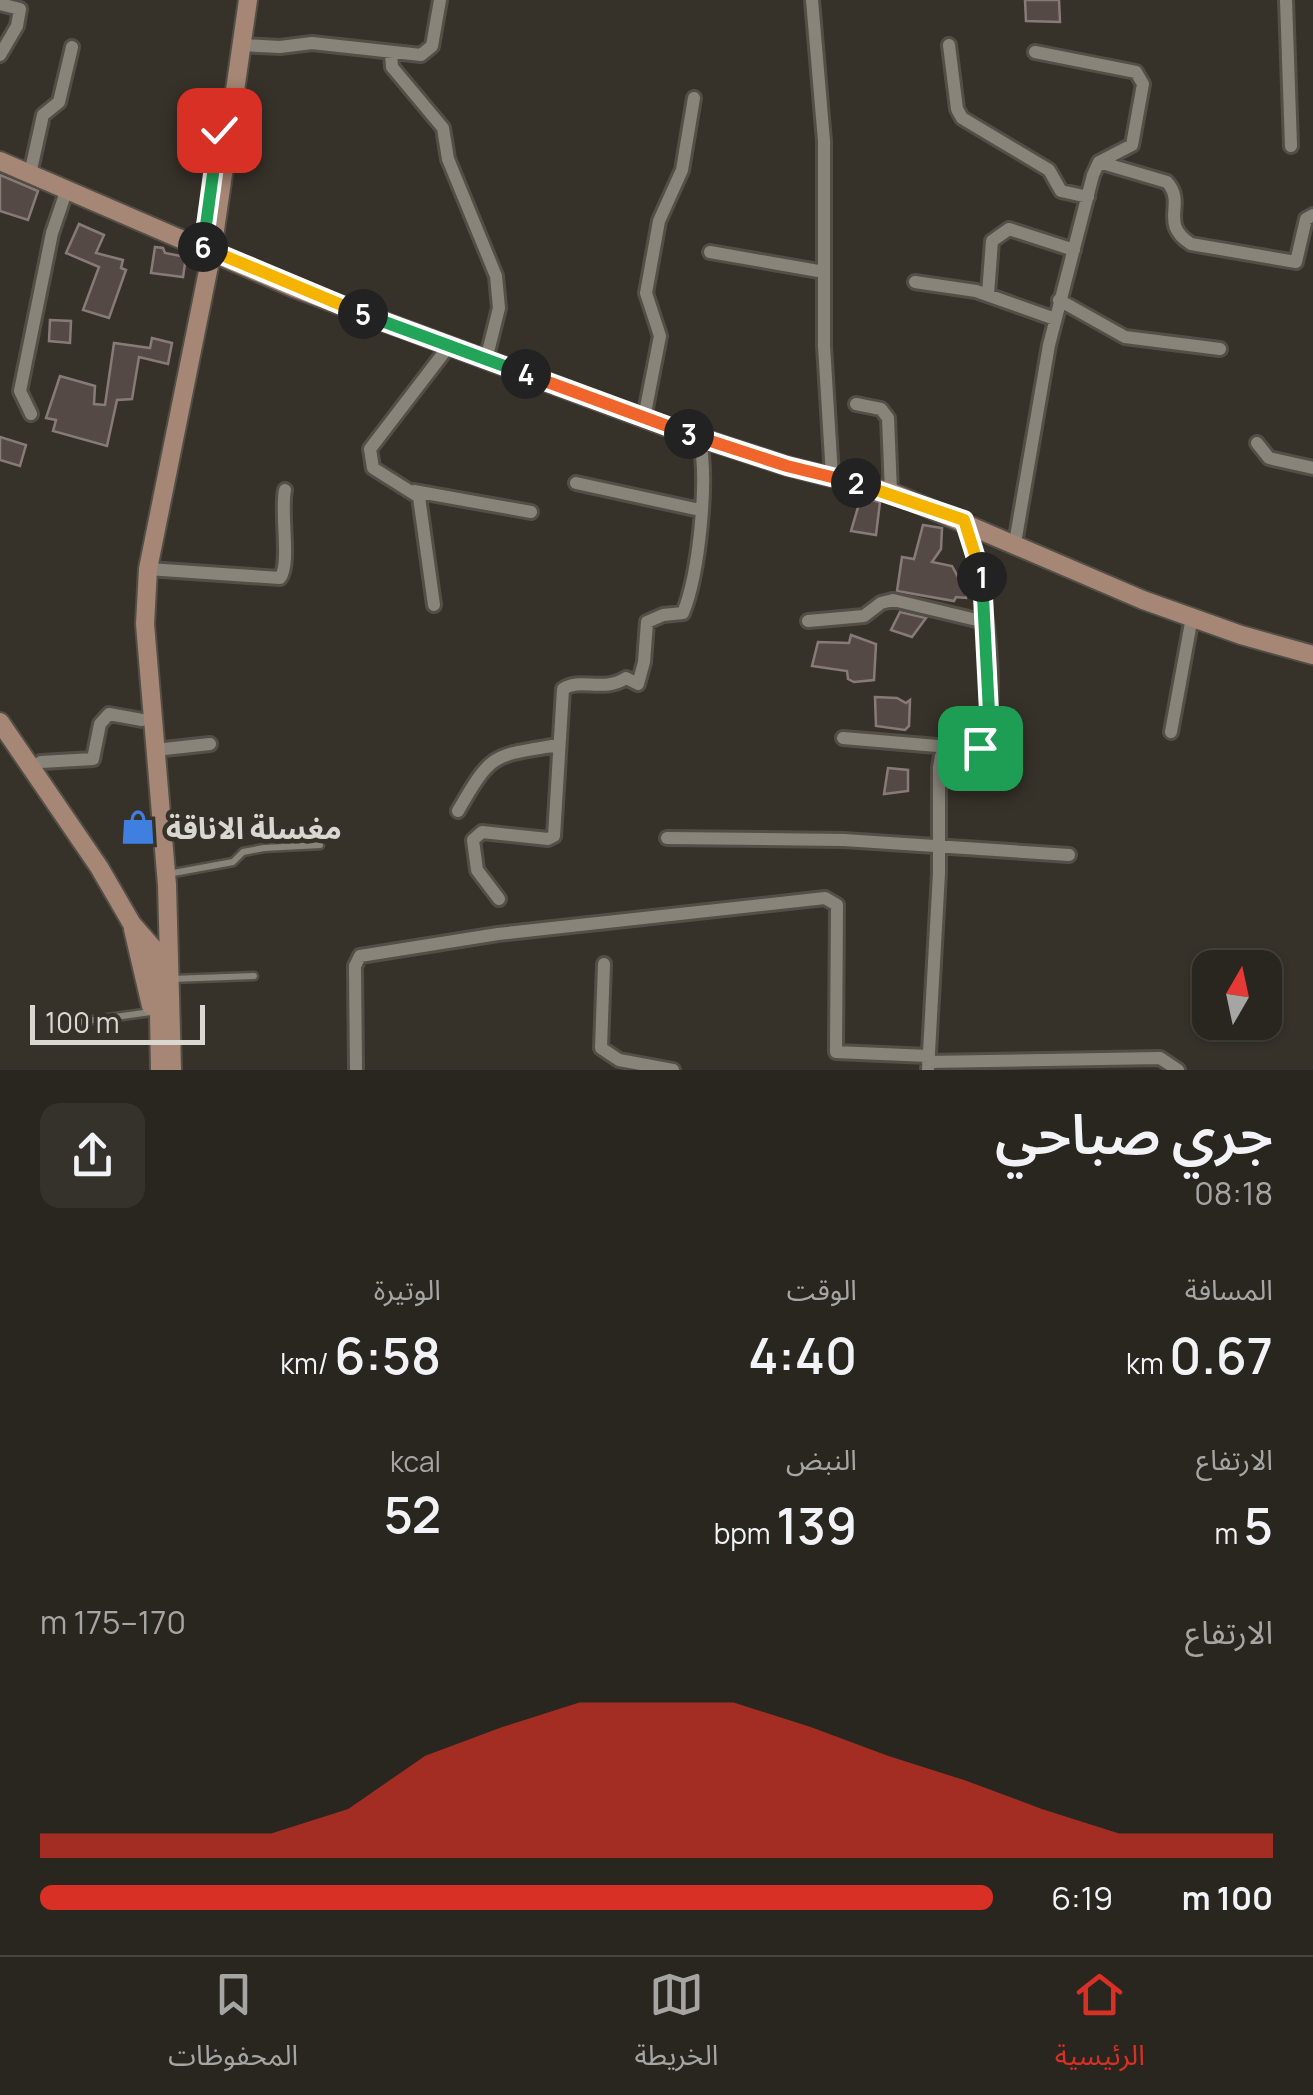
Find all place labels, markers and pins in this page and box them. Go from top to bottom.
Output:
pin [177,88,262,173]
pin: 6 [178,222,228,272]
pin: 5 [338,289,388,339]
pin: 4 [501,349,551,399]
pin: 3 [664,409,714,459]
pin: 2 [831,458,881,508]
pin: 1 [957,552,1007,602]
pin [938,706,1023,791]
place label: مغسلة الاناقة [166,807,342,848]
shop icon: مغسلة الاناقة [119,808,157,846]

